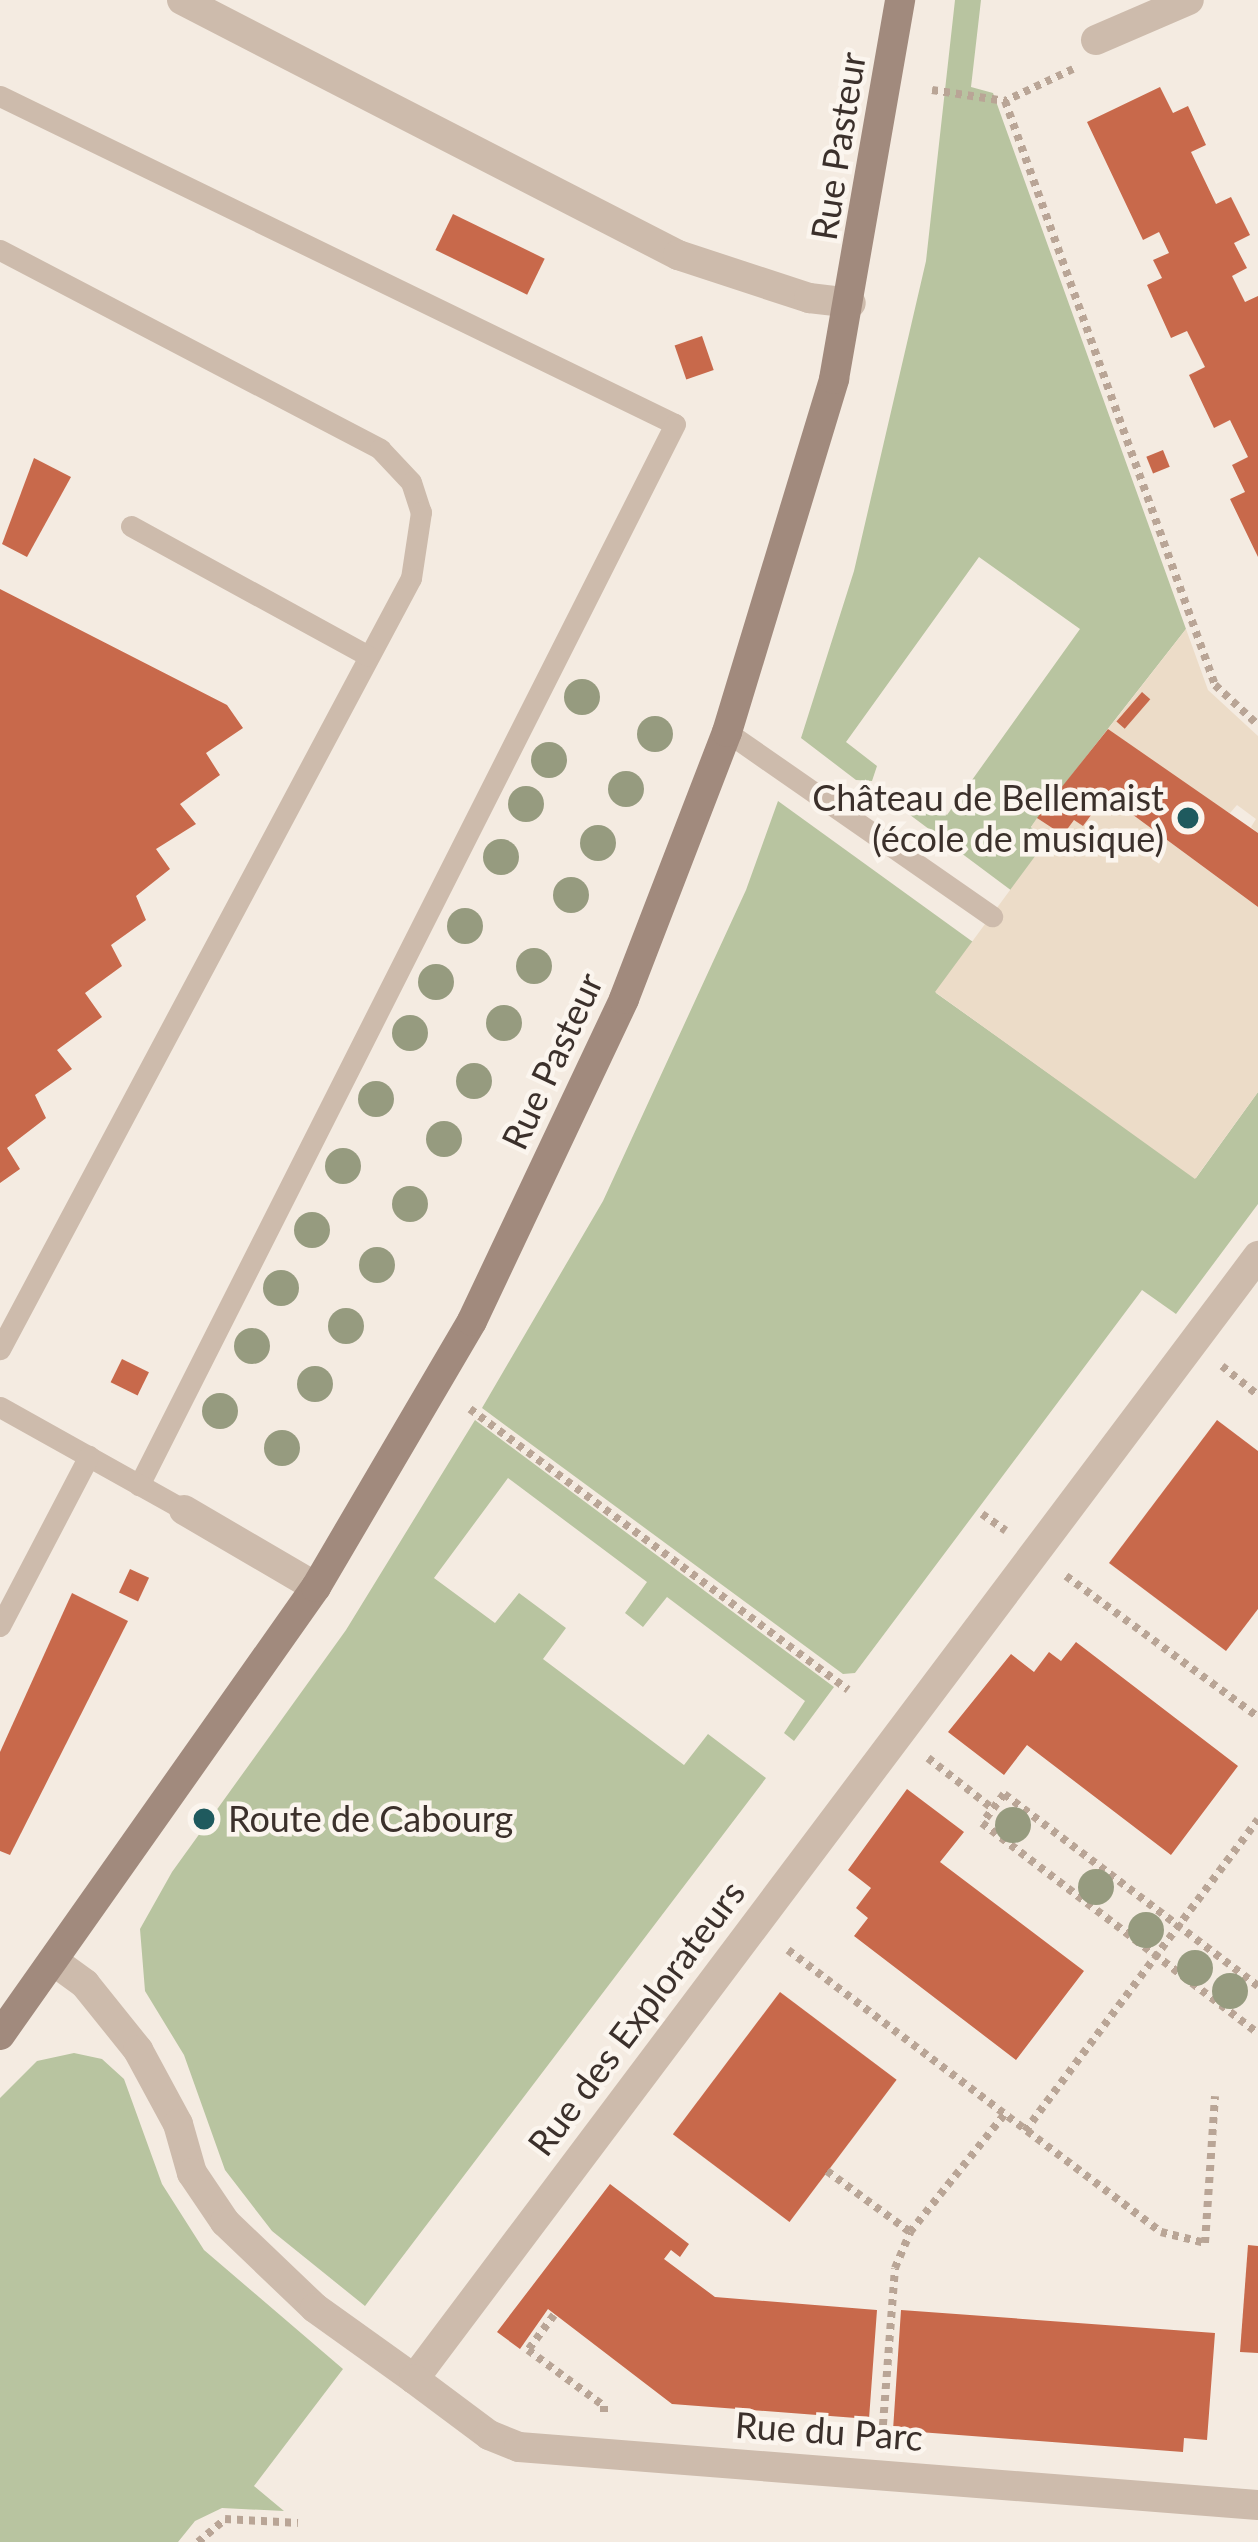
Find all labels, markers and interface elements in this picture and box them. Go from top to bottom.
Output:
street label: Rue Pasteur [802,49,874,243]
place label: Château de Bellemaist (école de musique) [812,775,1164,860]
marker: Château de Bellemaist (école de musique) [1175,805,1201,831]
street label: Rue Pasteur [492,966,612,1156]
place label: Route de Cabourg [228,1797,513,1841]
marker: Route de Cabourg [191,1806,217,1832]
street label: Rue des Explorateurs [519,1872,753,2164]
street label: Rue du Parc [734,2403,924,2459]

